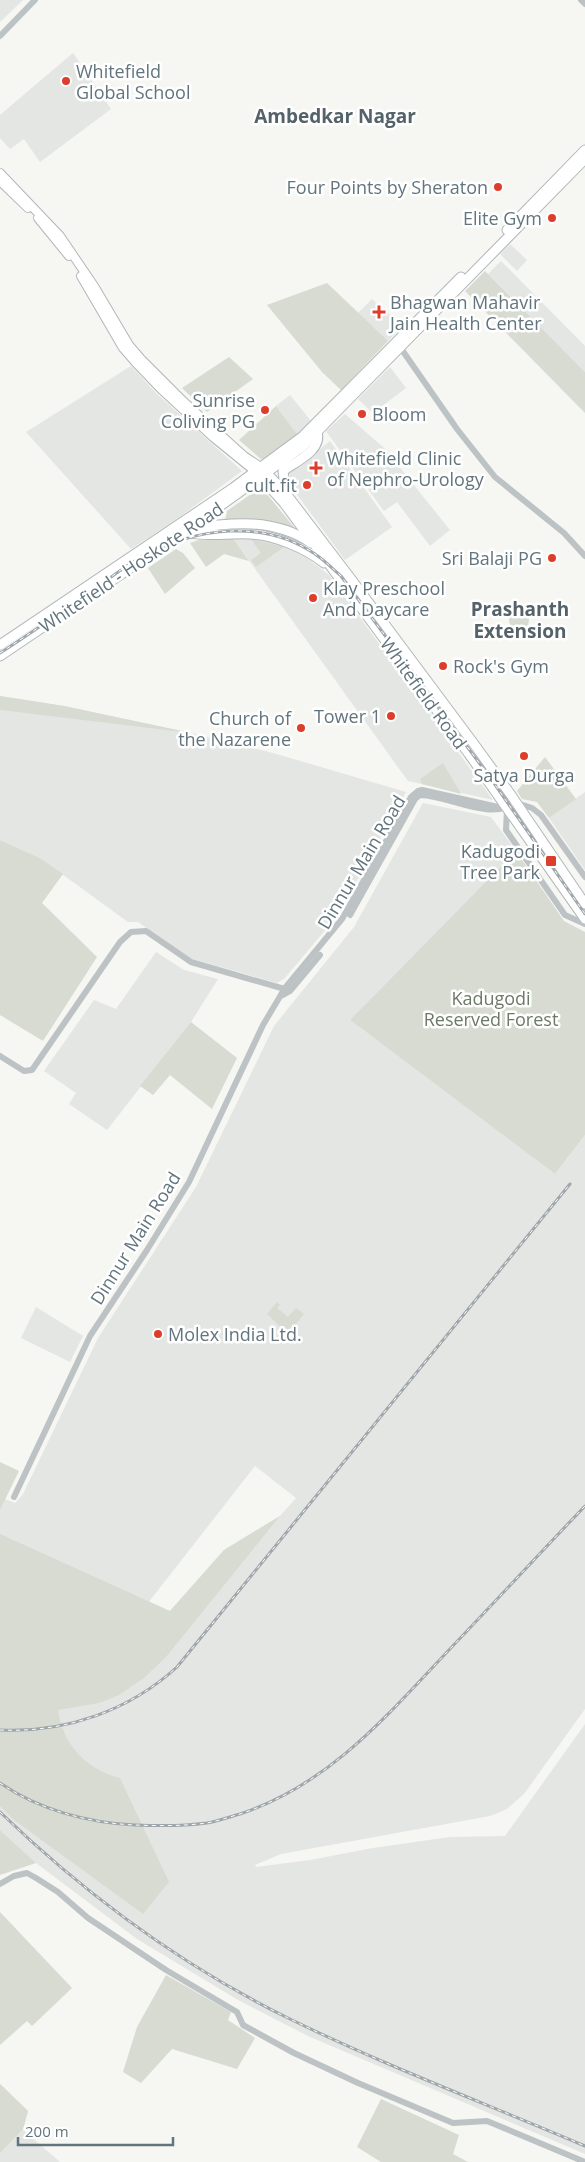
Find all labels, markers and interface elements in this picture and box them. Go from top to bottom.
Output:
place label: Whitefield Global School [76,59,190,104]
marker: Whitefield Global School [60,75,72,87]
district label: Ambedkar Nagar [254,103,416,129]
place label: Four Points by Sheraton [287,175,488,199]
marker: Four Points by Sheraton [492,181,504,193]
place label: Elite Gym [463,206,542,230]
marker: Elite Gym [546,212,558,224]
place label: Bhagwan Mahavir Jain Health Center [388,290,542,335]
marker: Bhagwan Mahavir Jain Health Center [372,305,386,319]
place label: Sunrise Coliving PG [161,388,255,433]
place label: Bloom [372,402,427,426]
marker: Sunrise Coliving PG [259,404,271,416]
marker: Bloom [356,408,368,420]
place label: Whitefield Clinic of Nephro-Urology [327,446,485,491]
marker: Whitefield Clinic of Nephro-Urology [309,461,323,475]
place label: cult.fit [245,473,297,497]
marker: cult.fit [301,479,313,491]
street label: Whitefield - Hoskote Road [34,496,228,638]
place label: Sri Balaji PG [442,546,542,570]
marker: Sri Balaji PG [546,552,558,564]
place label: Klay Preschool And Daycare [323,576,445,621]
marker: Klay Preschool And Daycare [307,592,319,604]
district label: Prashanth Extension [471,596,569,644]
street label: Whitefield Road [375,632,473,754]
place label: Rock's Gym [453,654,549,678]
marker: Rock's Gym [437,660,449,672]
place label: Tower 1 [314,704,381,728]
place label: Church of the Nazarene [178,706,292,751]
marker: Tower 1 [385,710,397,722]
marker: Church of the Nazarene [295,722,307,734]
marker: Satya Durga [518,750,530,762]
place label: Satya Durga [473,763,575,787]
street label: Dinnur Main Road [312,791,410,933]
place label: Kadugodi Tree Park [460,839,541,884]
marker: Kadugodi Tree Park [544,854,558,868]
park label: Kadugodi Reserved Forest [424,986,558,1031]
street label: Dinnur Main Road [85,1167,185,1309]
place label: Molex India Ltd. [168,1322,302,1346]
marker: Molex India Ltd. [152,1328,164,1340]
scale bar [18,2114,172,2146]
text: 200 m [25,2121,69,2141]

